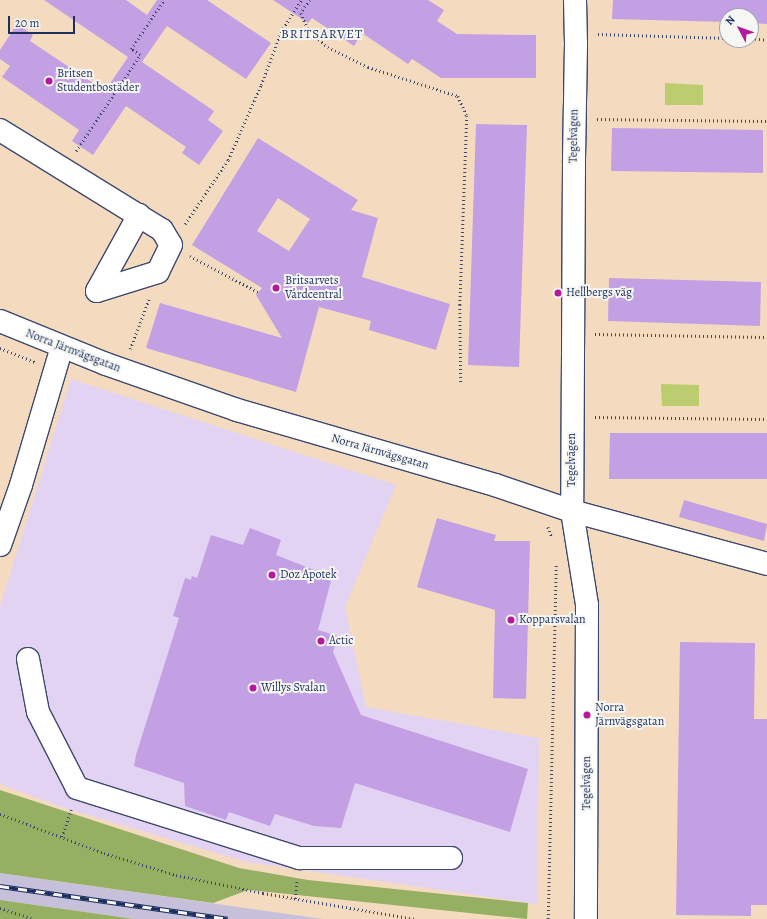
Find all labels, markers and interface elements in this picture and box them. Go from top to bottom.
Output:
scale bar [10,8,77,34]
north arrow [719,8,759,48]
text: N [722,13,739,28]
text: 20 m [15,15,39,31]
district label: BRITSARVET [281,26,363,42]
place label: Britsen Studentbostäder [57,67,139,95]
marker: Britsen Studentbostäder [44,76,54,86]
street label: Tegelvägen [566,109,582,163]
place label: Britsarvets Vårdcentral [285,274,342,302]
marker: Britsarvets Vårdcentral [270,282,282,294]
place label: Hellbergs väg [566,286,632,300]
marker: Hellbergs väg [553,288,563,298]
street label: Norra Järnvägsgatan [23,326,123,376]
street label: Norra Järnvägsgatan [330,431,430,473]
street label: Tegelvägen [565,433,579,487]
place label: Doz Apotek [280,568,337,582]
marker: Doz Apotek [267,570,277,580]
place label: Kopparsvalan [519,613,586,627]
marker: Kopparsvalan [506,615,516,625]
place label: Actic [329,634,353,648]
marker: Actic [316,636,326,646]
place label: Willys Svalan [261,681,325,695]
marker: Willys Svalan [248,683,258,693]
place label: Norra Järnvägsgatan [595,701,664,729]
marker: Norra Järnvägsgatan [582,710,592,720]
street label: Tegelvägen [580,756,594,810]

